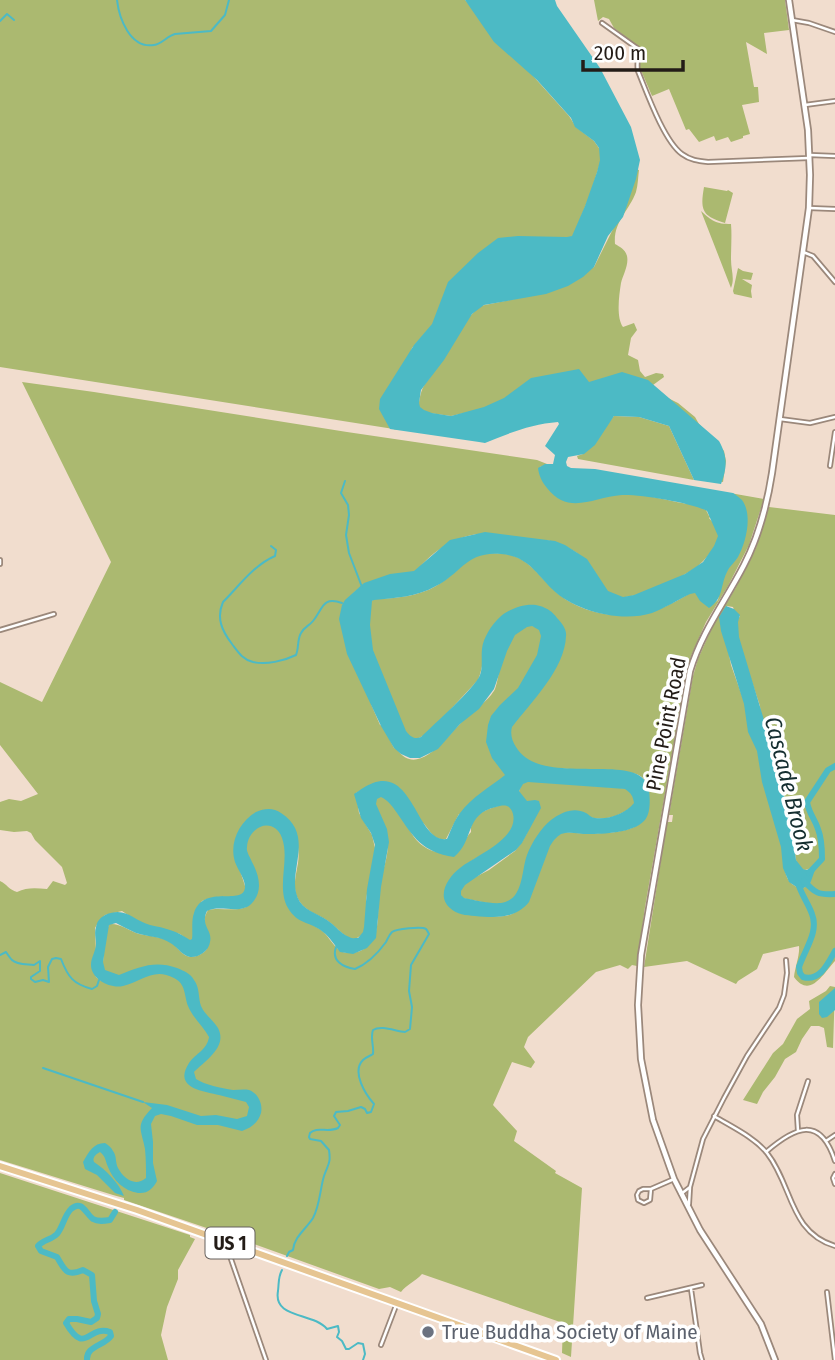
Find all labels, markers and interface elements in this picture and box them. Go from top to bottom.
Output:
scale bar [583,28,683,72]
text: 200 m [594,40,646,66]
street label: Pine Point Road [640,655,692,793]
water label: Cascade Brook [759,714,819,854]
road number: US 1 [205,1228,254,1259]
place label: True Buddha Society of Maine [442,1319,698,1345]
marker: True Buddha Society of Maine [420,1324,436,1340]

